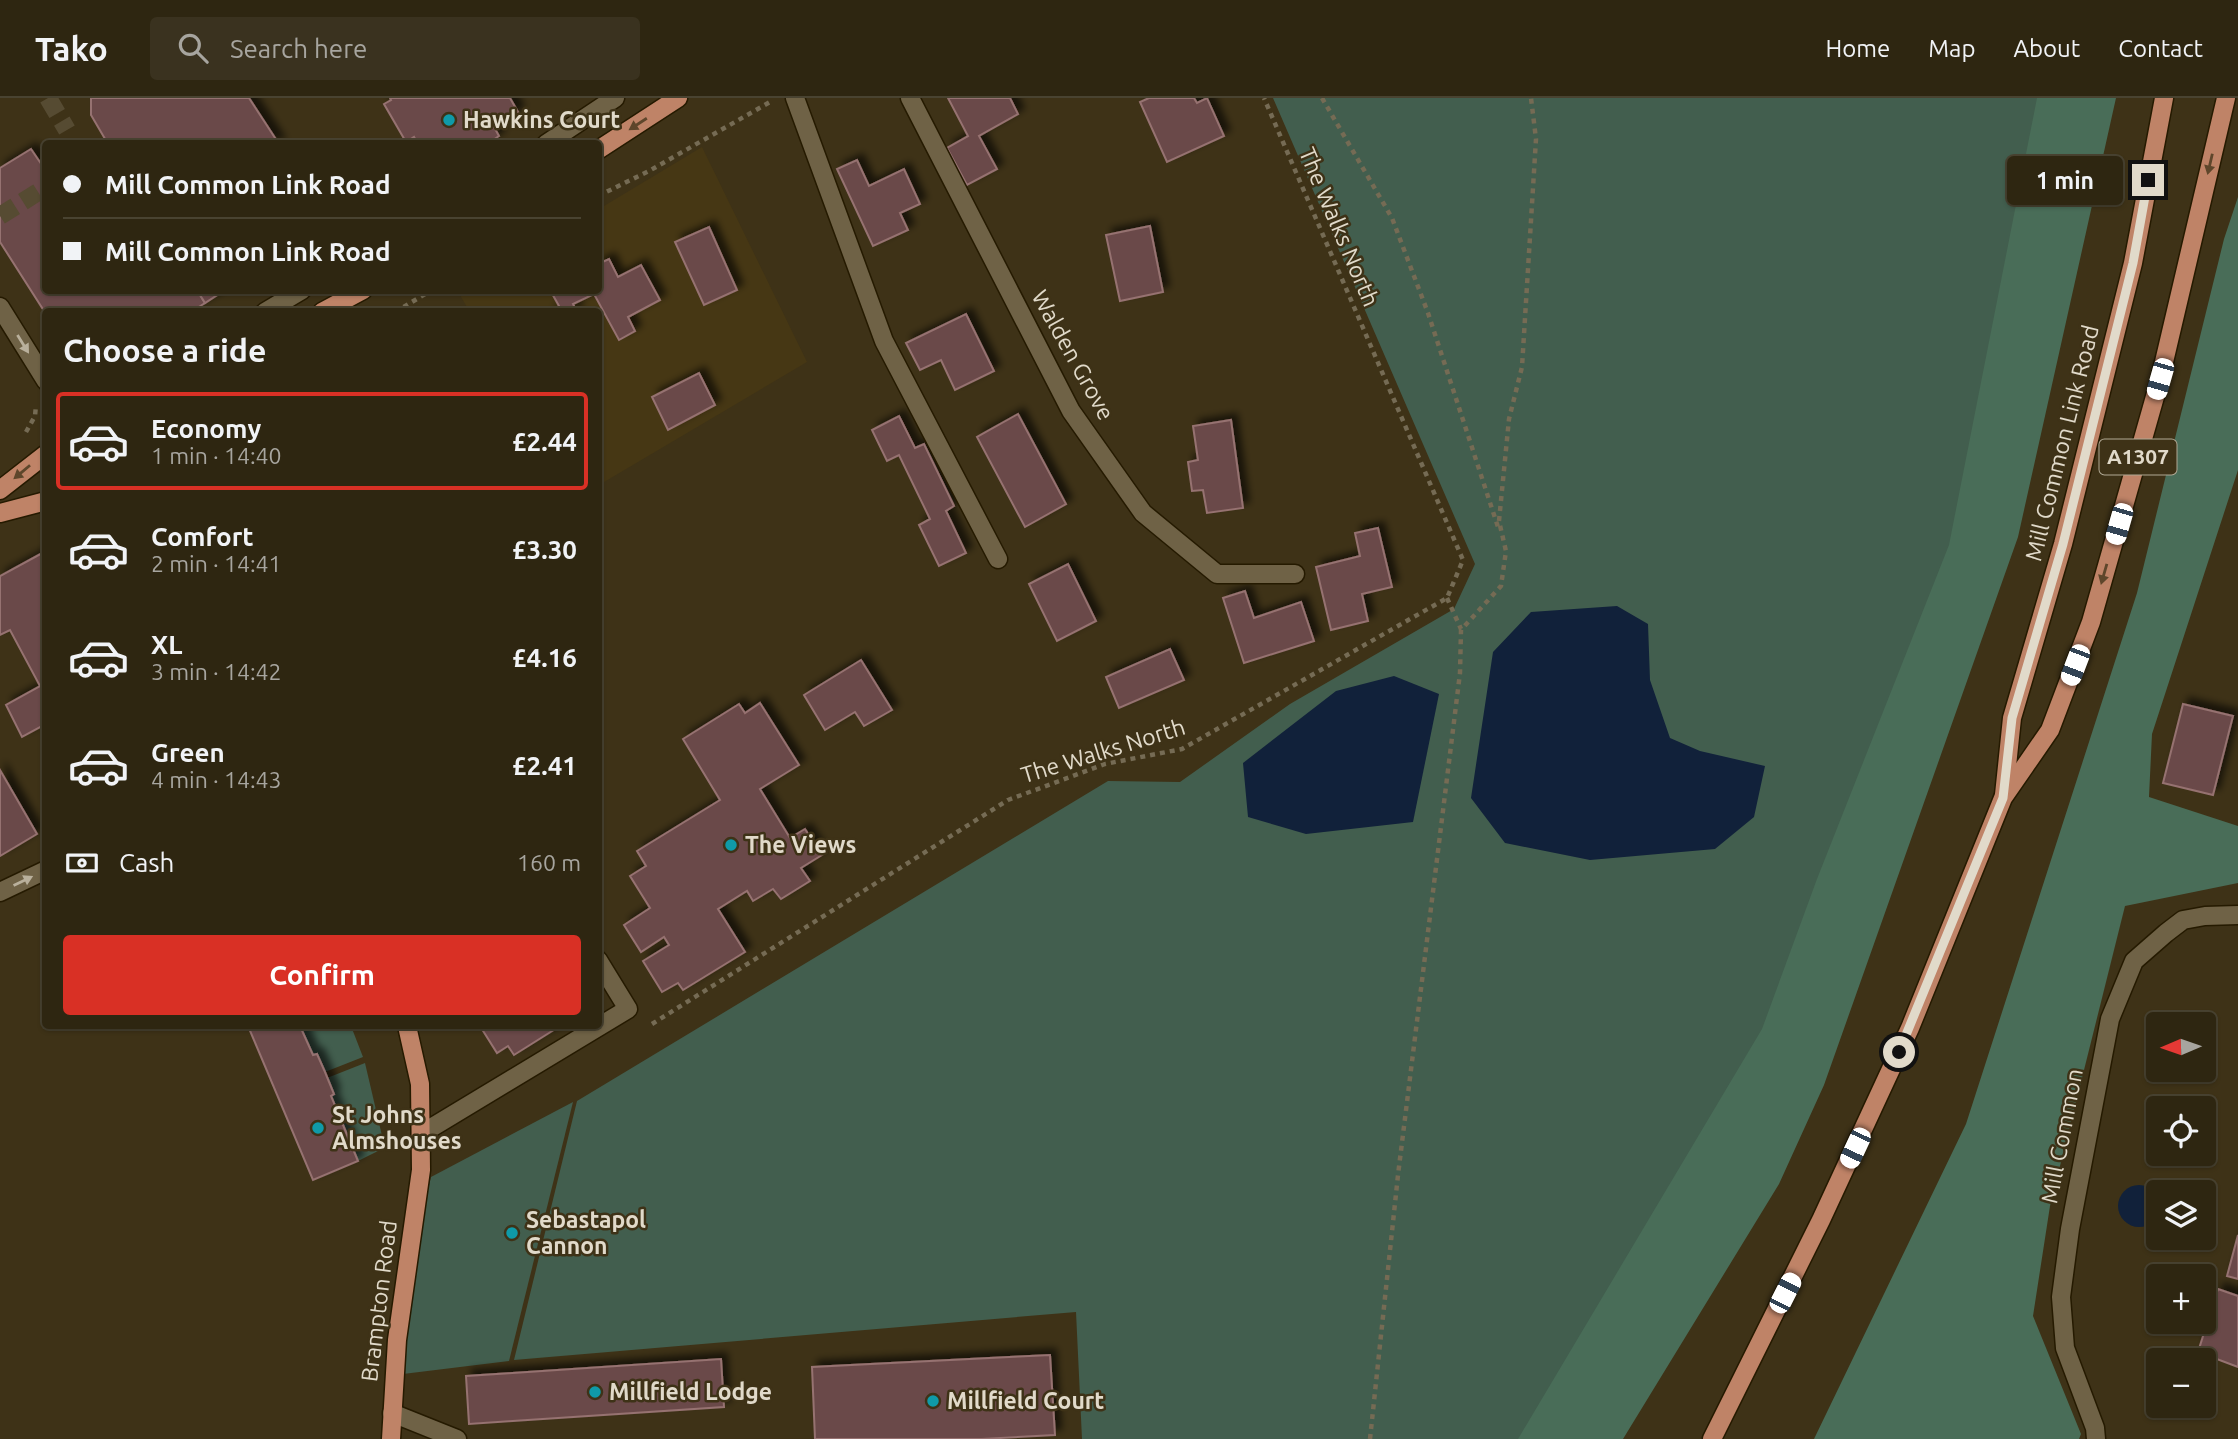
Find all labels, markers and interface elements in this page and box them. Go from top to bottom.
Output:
search box [150,17,640,80]
icon: search [174,29,212,67]
text: Tako [35,30,108,67]
text: Search here [230,34,367,63]
text: Home [1825,35,1890,62]
text: Map [1928,35,1975,62]
text: About [2013,35,2080,62]
text: Contact [2118,35,2203,62]
place label: Hawkins Court [463,107,620,132]
marker: Hawkins Court [441,112,457,128]
one-way arrow [629,117,647,131]
street label: The Walks North [1295,144,1384,310]
one-way arrow [2205,154,2216,176]
callout: 1 min [2008,155,2124,204]
route end [2132,164,2164,196]
text: 1 min [2036,168,2094,193]
text: Mill Common Link Road [105,170,391,199]
text: Mill Common Link Road [105,237,391,266]
street label: Walden Grove [1027,286,1119,424]
street label: Mill Common Link Road [2020,322,2103,563]
text: Choose a ride [63,332,266,368]
one-way arrow [17,334,30,353]
car [2145,356,2176,402]
icon: car [67,410,130,473]
text: Economy [151,414,261,443]
text: £2.44 [512,427,577,456]
road number: A1307 [2100,440,2176,474]
text: 1 min · 14:40 [151,443,282,468]
one-way arrow [14,464,32,479]
car [2104,501,2135,547]
icon: car [67,518,130,581]
text: Comfort [151,522,254,551]
text: £3.30 [512,535,577,564]
text: 2 min · 14:41 [151,551,282,576]
one-way arrow [2099,564,2109,585]
icon: car [67,626,130,689]
text: XL [151,630,182,659]
car [2058,642,2093,688]
text: £4.16 [512,643,577,672]
text: 3 min · 14:42 [151,659,282,684]
street label: The Walks North [1018,714,1188,787]
icon: car [67,734,130,797]
text: Green [151,738,225,767]
text: £2.41 [512,751,577,780]
text: 4 min · 14:43 [151,767,282,792]
place label: The Views [745,832,856,857]
marker: The Views [723,837,739,853]
icon: cash [63,844,101,882]
text: Cash [119,848,174,877]
text: 160 m [517,850,581,875]
one-way arrow [13,876,33,887]
button: Confirm [63,935,581,1015]
north arrow [2146,1012,2216,1082]
map controls [2146,1012,2216,1418]
route start [1883,1036,1915,1068]
street label: Mill Common [2036,1066,2087,1205]
button: locate [2146,1096,2216,1166]
place label: St Johns Almshouses [332,1102,462,1153]
marker: St Johns Almshouses [310,1120,326,1136]
car [1837,1125,1874,1171]
button: layers [2146,1180,2216,1250]
place label: Sebastapol Cannon [526,1207,646,1258]
street label: Brampton Road [356,1219,401,1383]
marker: Sebastapol Cannon [504,1225,520,1241]
button: + [2146,1264,2216,1334]
car [1767,1270,1804,1316]
button: − [2146,1348,2216,1418]
place label: Millfield Lodge [609,1379,772,1404]
marker: Millfield Lodge [587,1384,603,1400]
place label: Millfield Court [947,1388,1104,1413]
marker: Millfield Court [925,1393,941,1409]

